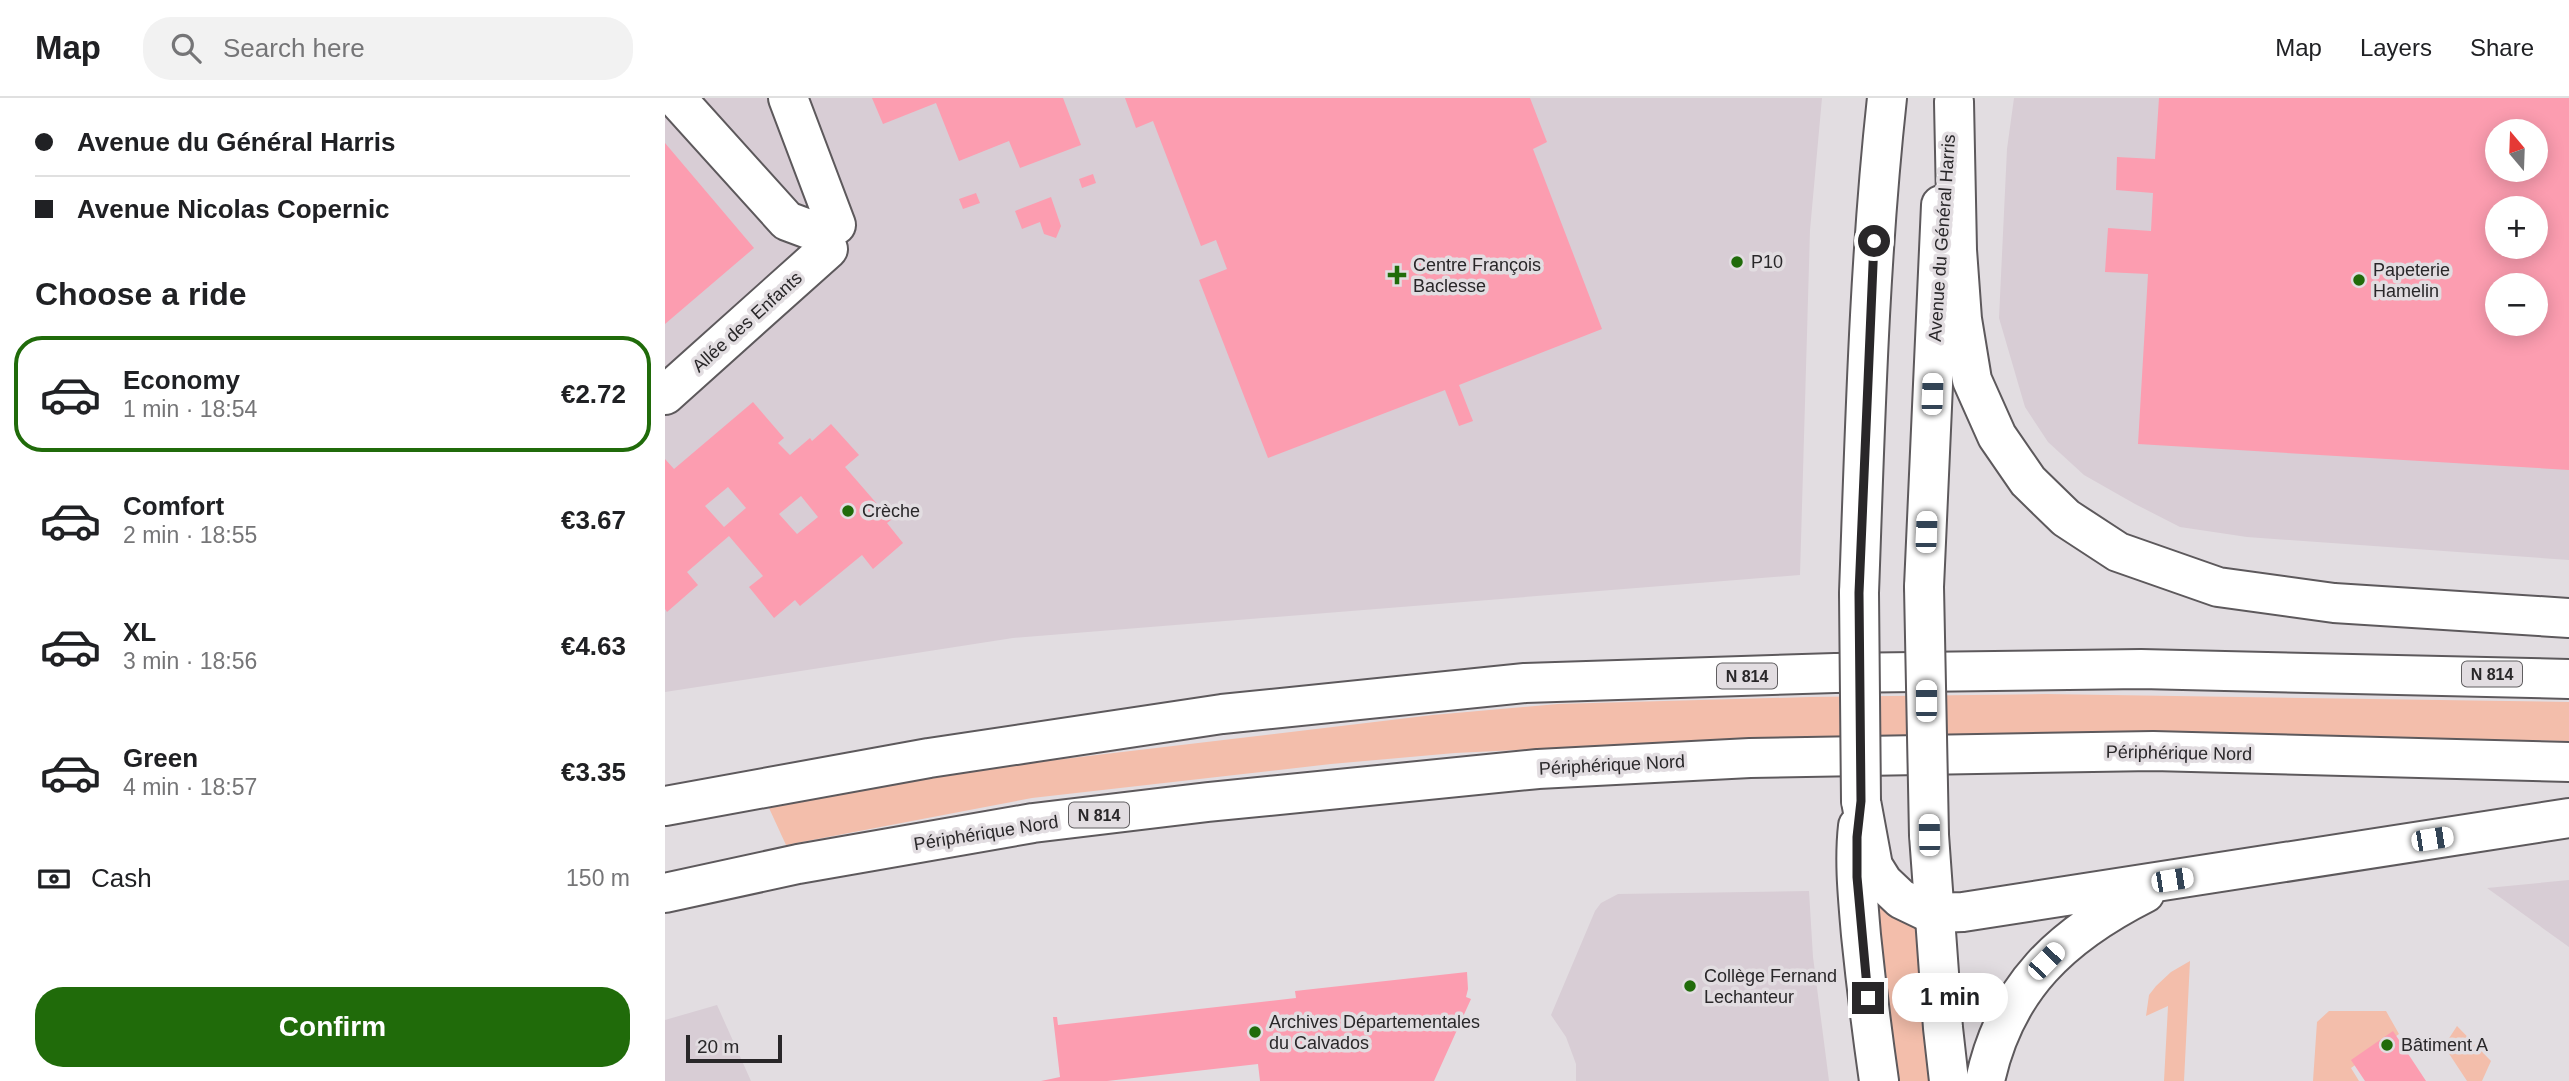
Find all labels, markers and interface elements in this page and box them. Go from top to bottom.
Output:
search box [143,17,633,80]
text: Map [35,29,101,66]
icon: search [167,29,205,67]
text: Search here [223,33,365,63]
text: Map [2275,34,2322,61]
text: Layers [2360,34,2432,61]
text: Share [2470,34,2534,61]
north arrow [2485,119,2548,182]
map controls [2485,119,2548,336]
text: Avenue du Général Harris [77,127,395,157]
street label: Avenue du Général Harris [1925,134,1959,342]
text: Avenue Nicolas Copernic [77,194,390,224]
button: + [2485,196,2548,259]
route start [1858,225,1890,257]
place label: P10 [1751,252,1783,272]
marker: P10 [1729,254,1745,270]
place label: Centre François Baclesse [1413,255,1541,296]
place label: Papeterie Hamelin [2373,260,2450,301]
marker: Centre François Baclesse [1387,265,1407,285]
street label: Allée des Enfants [688,268,806,376]
marker: Papeterie Hamelin [2351,272,2367,288]
button: − [2485,273,2548,336]
text: Choose a ride [35,276,247,312]
icon: car [39,363,102,426]
text: Economy [123,365,240,395]
car [1921,373,1944,415]
text: €2.72 [561,379,626,409]
text: 1 min · 18:54 [123,396,257,422]
icon: car [39,489,102,552]
text: Comfort [123,491,224,521]
place label: Crèche [862,501,920,521]
marker: Crèche [840,503,856,519]
text: €3.67 [561,505,626,535]
car [1915,511,1938,553]
text: 2 min · 18:55 [123,522,257,548]
icon: car [39,615,102,678]
text: XL [123,617,156,647]
text: €4.63 [561,631,626,661]
text: 3 min · 18:56 [123,648,257,674]
road number: N 814 [2462,662,2522,687]
road number: N 814 [1717,664,1777,688]
car [1916,680,1937,722]
icon: car [39,741,102,804]
street label: Périphérique Nord [2106,742,2252,764]
text: Green [123,743,198,773]
street label: Périphérique Nord [1539,751,1685,779]
text: €3.35 [561,757,626,787]
text: 4 min · 18:57 [123,774,257,800]
road number: N 814 [1069,802,1129,828]
street label: Périphérique Nord [912,812,1060,854]
car [1919,814,1940,856]
car [2410,825,2455,853]
icon: cash [35,860,73,898]
text: Cash [91,863,152,893]
text: 150 m [566,865,630,891]
car [2150,866,2195,894]
car [2024,939,2069,983]
place label: Collège Fernand Lechanteur [1704,966,1837,1007]
callout: 1 min [1893,974,2008,1023]
marker: Collège Fernand Lechanteur [1682,978,1698,994]
route end [1852,982,1884,1014]
text: 1 min [1920,984,1980,1010]
button: Confirm [35,987,630,1067]
place label: Archives Départementales du Calvados [1269,1012,1480,1053]
marker: Archives Départementales du Calvados [1247,1024,1263,1040]
scale bar [686,1032,782,1064]
place label: Bâtiment A [2401,1035,2488,1055]
text: 20 m [697,1036,739,1057]
marker: Bâtiment A [2379,1037,2395,1053]

